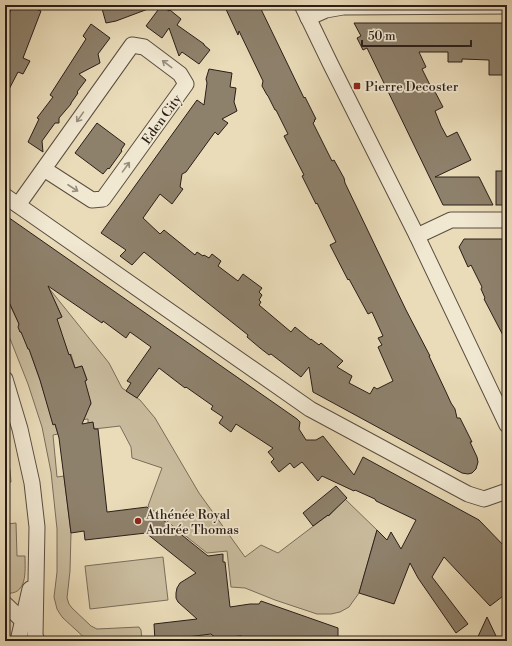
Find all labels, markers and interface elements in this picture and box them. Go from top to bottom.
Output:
scale bar [362,22,471,48]
text: 50 m [368,29,396,44]
one-way arrow [161,60,172,69]
place label: Pierre Decoster [365,79,459,95]
marker: Pierre Decoster [352,81,362,91]
street label: Eden City [138,91,186,147]
one-way arrow [76,112,84,123]
one-way arrow [122,162,130,173]
one-way arrow [67,184,78,192]
place label: Athénée Royal Andrée Thomas [145,507,239,538]
marker: Athénée Royal Andrée Thomas [133,516,143,526]

